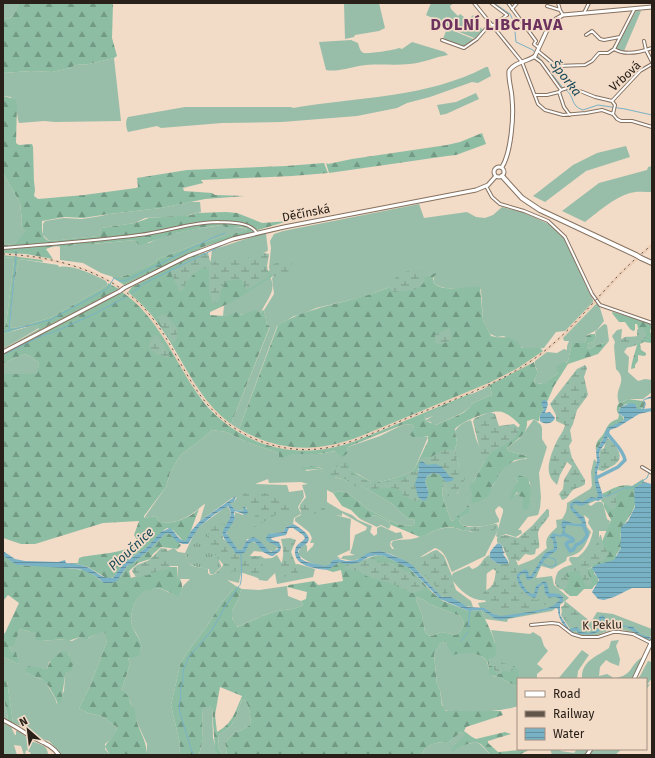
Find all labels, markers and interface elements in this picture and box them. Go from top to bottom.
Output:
district label: DOLNÍ LIBCHAVA [431,14,563,34]
water label: Šporka [547,56,585,99]
street label: Vrbová [607,58,643,94]
street label: Děčínská [281,201,331,225]
water label: Ploučnice [105,524,157,574]
street label: K Peklu [582,617,622,633]
legend [517,678,647,750]
text: Road [553,687,581,701]
text: Railway [553,707,594,721]
north arrow [8,710,48,750]
text: N [17,714,30,729]
text: Water [553,727,585,741]

